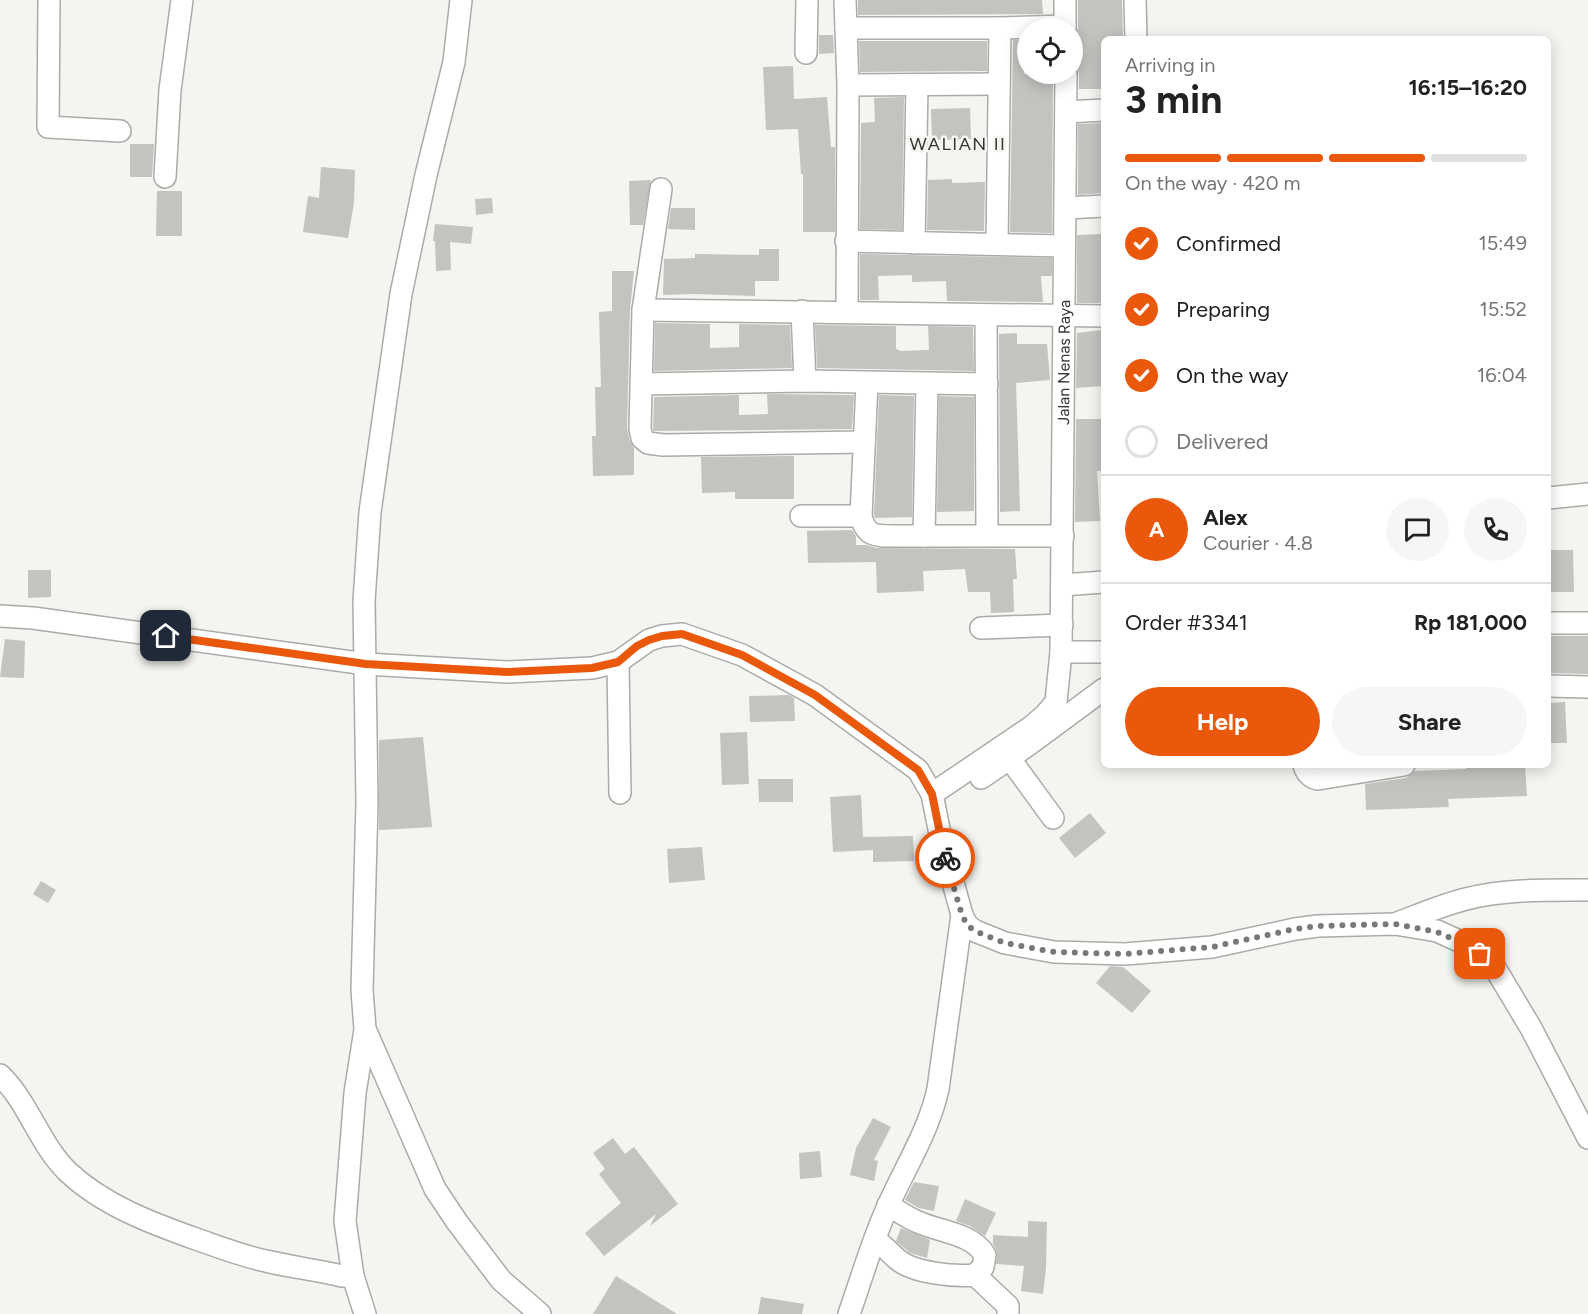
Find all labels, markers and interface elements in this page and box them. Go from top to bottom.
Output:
map controls [1017,18,1083,84]
button: locate [1017,18,1083,84]
text: Arriving in [1125,53,1215,77]
text: 16:15–16:20 [1409,74,1527,101]
text: 3 min [1125,76,1222,123]
district label: WALIAN II [910,133,1006,155]
text: On the way · 420 m [1125,171,1301,195]
icon: check [1125,227,1158,260]
text: Confirmed [1176,230,1281,257]
text: 15:49 [1478,231,1527,255]
icon: check [1125,293,1158,326]
text: Preparing [1176,296,1270,323]
text: 15:52 [1480,297,1527,321]
street label: Jalan Nenas Raya [1054,300,1074,425]
icon: check [1125,359,1158,392]
text: On the way [1176,362,1288,389]
text: 16:04 [1477,363,1527,387]
text: Delivered [1176,428,1269,455]
button: chat [1386,498,1449,561]
button: phone [1464,498,1527,561]
text: Alex [1203,504,1248,531]
text: A [1149,516,1164,543]
text: Courier · 4.8 [1203,531,1313,555]
text: Order #3341 [1125,609,1248,636]
text: Rp 181,000 [1414,609,1527,636]
pin [140,610,191,661]
icon: home [149,619,182,652]
button: Help [1125,687,1320,756]
button: Share [1332,687,1527,756]
courier [915,828,975,888]
icon: bike [929,842,962,875]
pin [1454,928,1505,979]
icon: bag [1463,937,1496,970]

